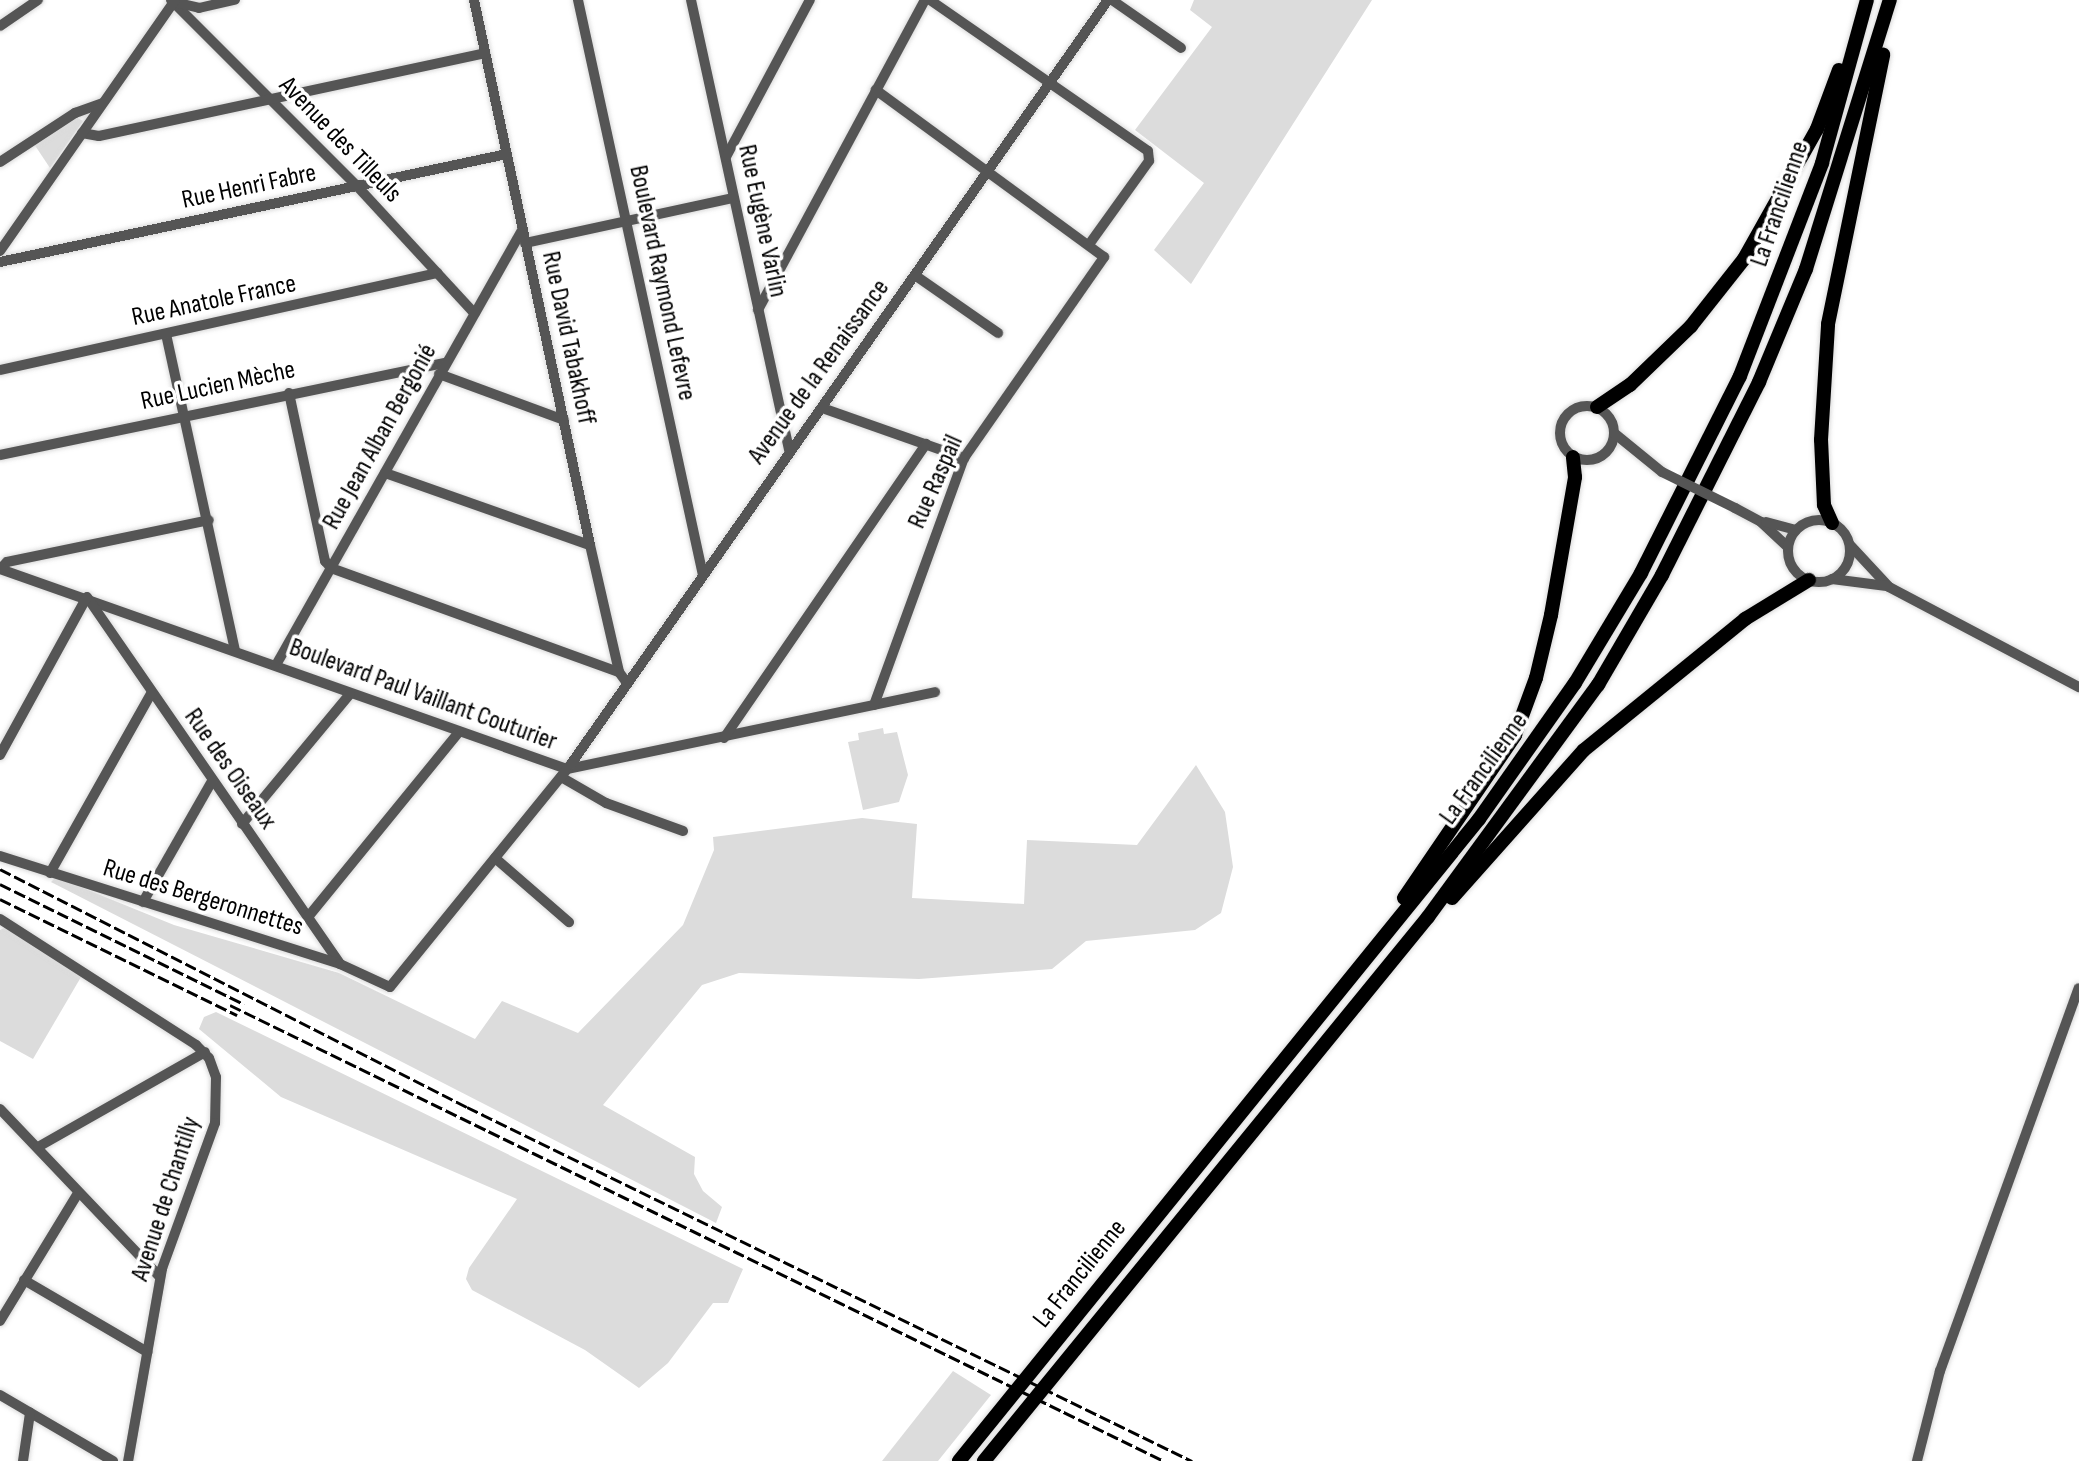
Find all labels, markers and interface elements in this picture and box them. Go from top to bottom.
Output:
street label: Avenue des Tilleuls [272,71,408,209]
street label: La Francilienne [1744,137,1816,271]
street label: Rue Eugène Varlin [731,142,793,300]
street label: Rue Henri Fabre [179,158,319,216]
street label: Boulevard Raymond Lefevre [622,163,702,403]
street label: Rue David Tabakhoff [534,249,602,427]
street label: Rue Anatole France [129,268,299,334]
street label: Avenue de la Renaissance [742,274,896,470]
street label: Rue Jean Alban Bergonié [316,339,444,535]
street label: Rue Lucien Mèche [138,354,298,418]
street label: Rue Raspail [902,430,970,534]
street label: Boulevard Paul Vaillant Couturier [285,632,561,758]
street label: Rue des Oiseaux [177,703,283,835]
street label: La Francilienne [1433,707,1535,831]
street label: Rue des Bergeronnettes [99,853,307,943]
street label: Avenue de Chantilly [125,1113,207,1285]
street label: La Francilienne [1027,1214,1133,1334]

